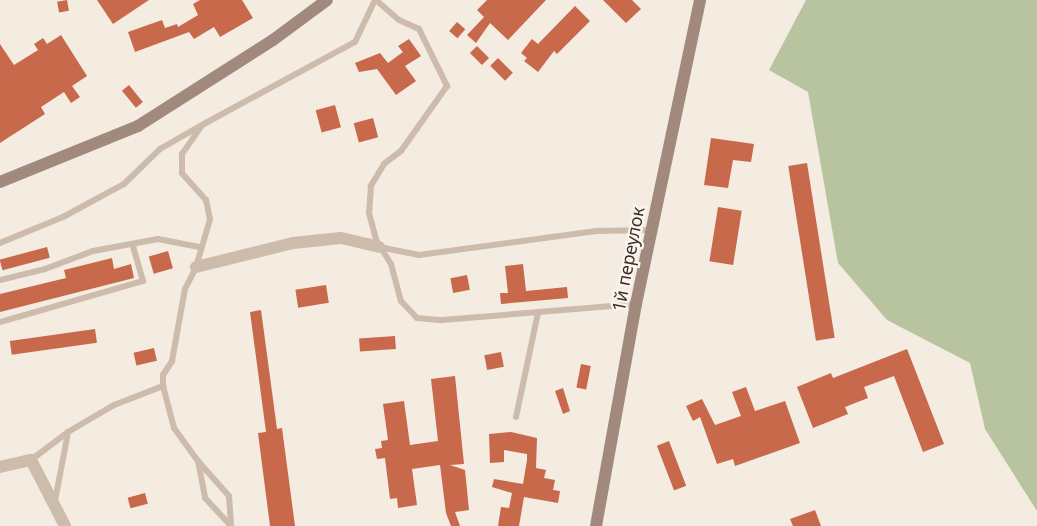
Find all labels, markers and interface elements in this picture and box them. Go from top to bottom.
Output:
street label: 1й переулок [607,205,649,313]

